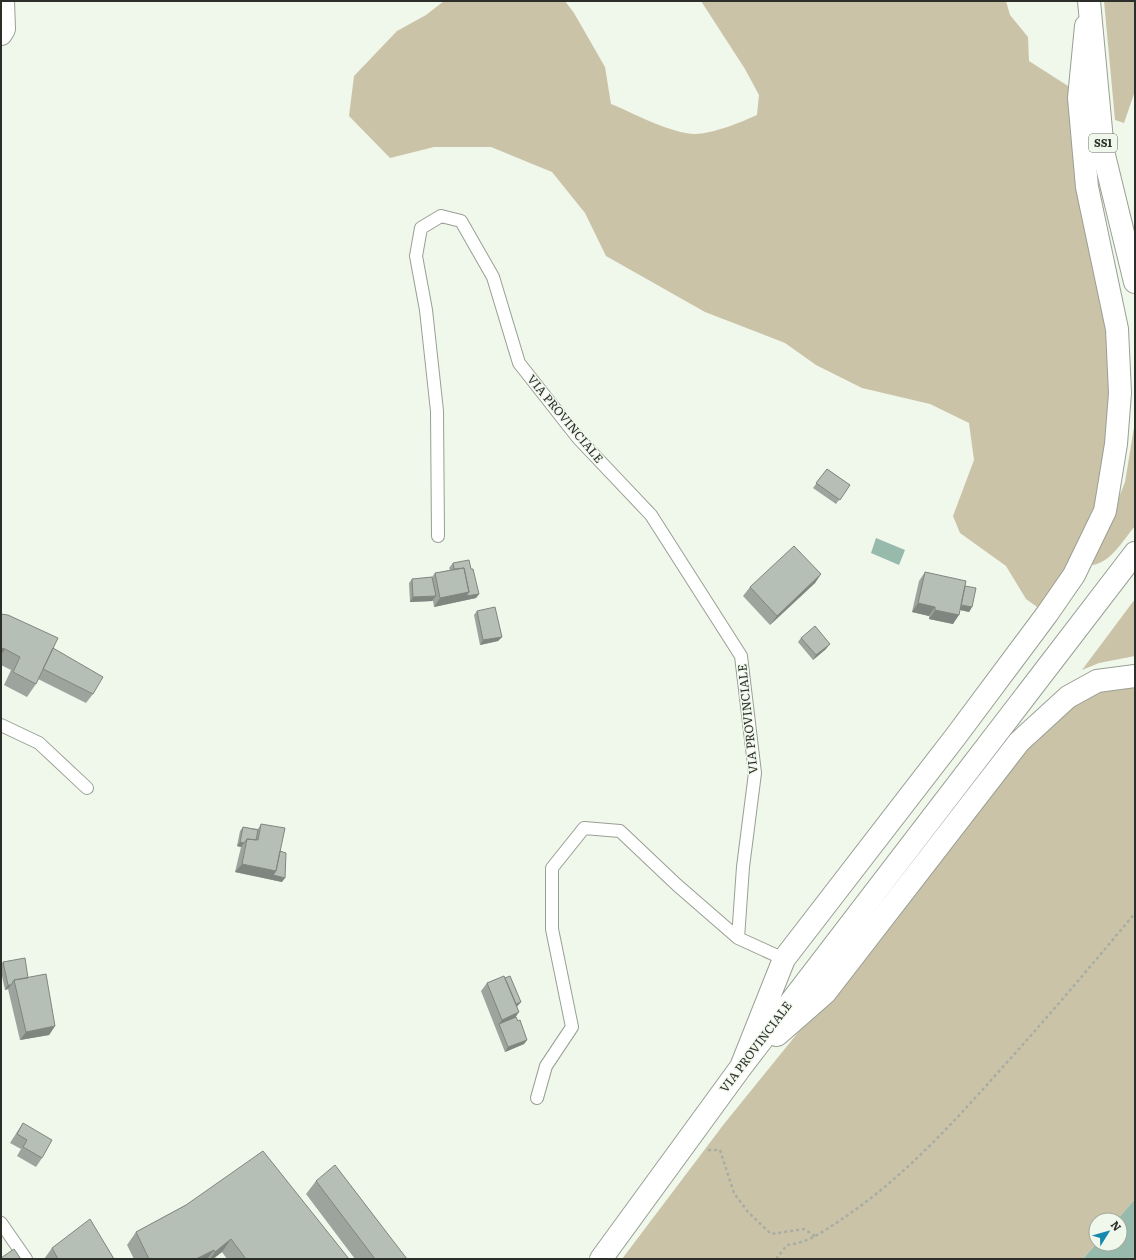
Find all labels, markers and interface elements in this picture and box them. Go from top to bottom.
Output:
road number: SS1 [1089,134,1117,152]
street label: VIA PROVINCIALE [523,370,608,467]
street label: VIA PROVINCIALE [732,663,762,775]
street label: VIA PROVINCIALE [715,997,796,1096]
north arrow [1088,1212,1128,1252]
text: N [1108,1217,1126,1234]

